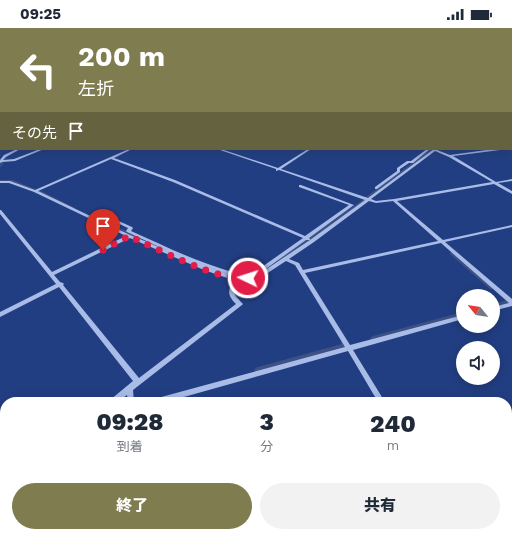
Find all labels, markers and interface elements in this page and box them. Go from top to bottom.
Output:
text: 09:25 [20,5,61,23]
text: 200 m [78,40,165,73]
icon: left [12,44,64,96]
text: 左折 [78,78,114,99]
icon: arrive [65,120,87,142]
text: その先 [12,124,57,142]
pin [86,209,120,250]
icon: arrive [92,215,114,237]
position arrow [227,257,269,299]
north arrow [456,289,500,333]
map controls [456,289,500,385]
button: sound [456,341,500,385]
text: 09:28 [96,408,163,436]
text: 3 [260,408,274,436]
text: 240 [370,410,416,438]
text: m [387,438,399,453]
text: 到着 [117,439,143,454]
text: 分 [260,439,273,454]
button: 終了 [12,483,252,529]
button: 共有 [260,483,500,529]

